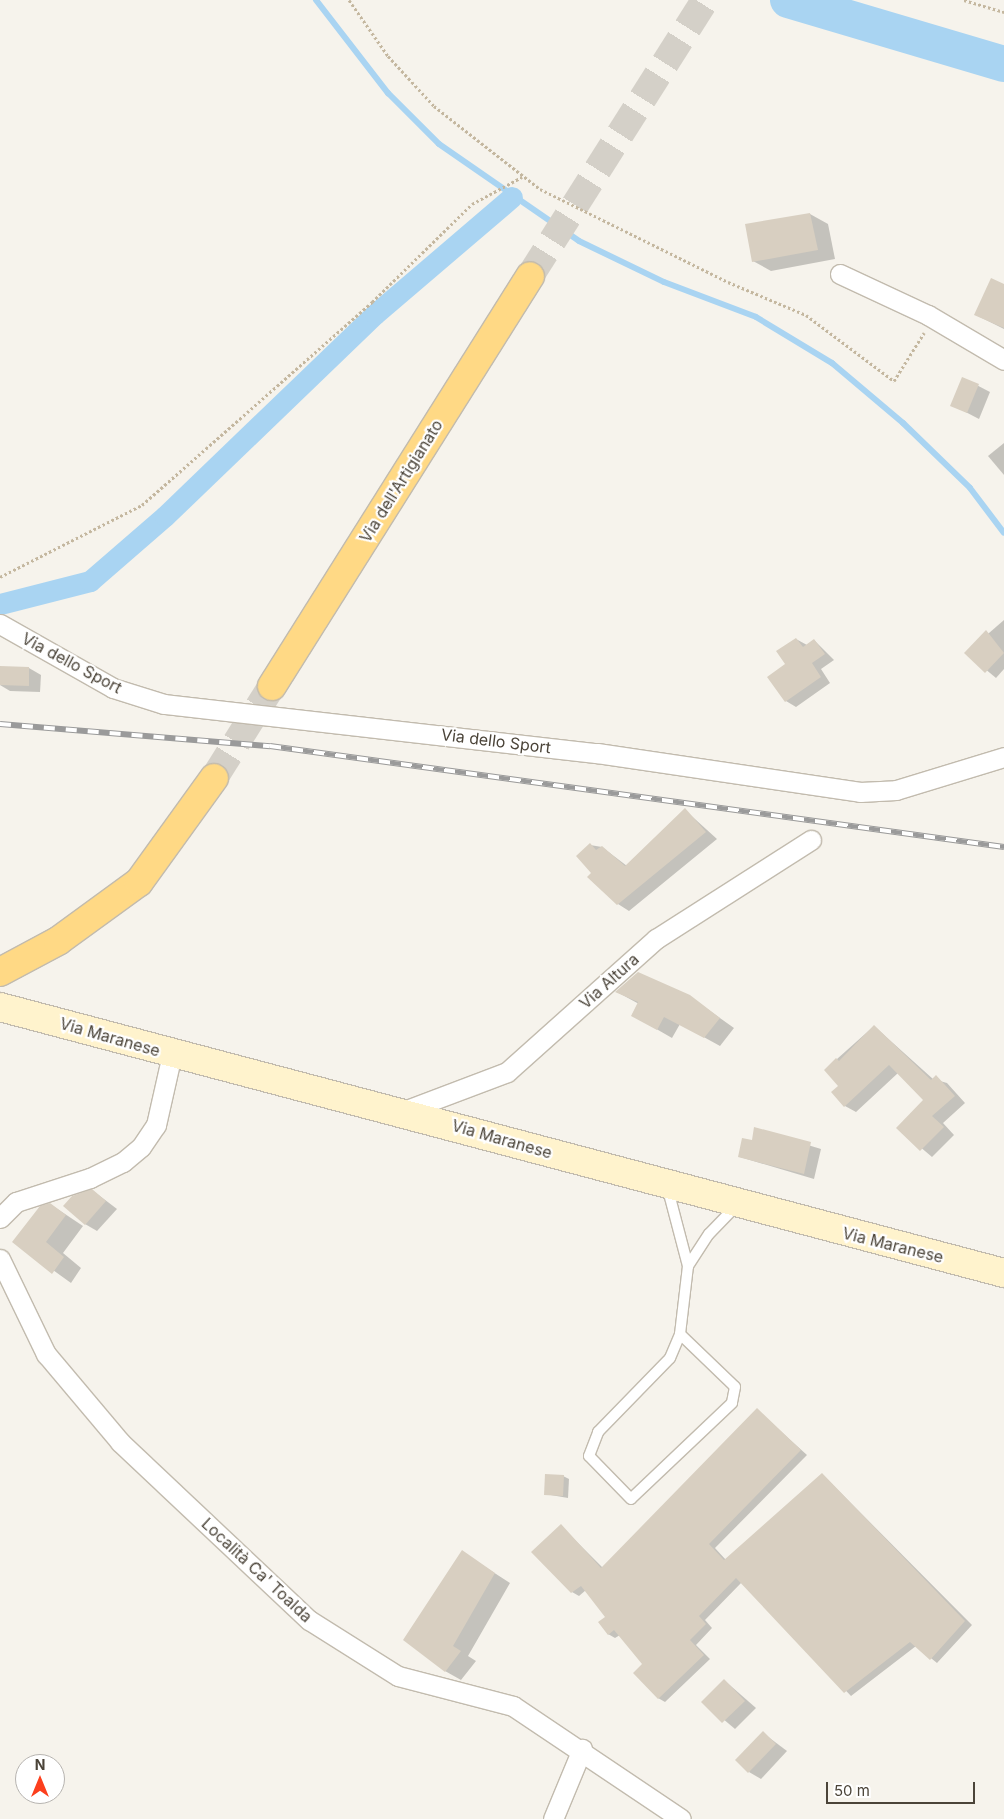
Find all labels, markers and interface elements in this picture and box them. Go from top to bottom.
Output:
street label: Via dell'Artigianato [355,416,447,546]
street label: Via dello Sport [19,629,125,697]
street label: Via dello Sport [440,725,552,757]
street label: Via Altura [575,949,643,1013]
street label: Via Maranese [58,1014,162,1060]
street label: Via Maranese [450,1116,554,1162]
street label: Via Maranese [841,1223,945,1267]
street label: Località Ca' Toalda [198,1514,316,1626]
north arrow [15,1754,65,1804]
text: N [35,1756,45,1773]
scale bar [829,1772,978,1804]
text: 50 m [834,1781,870,1800]

